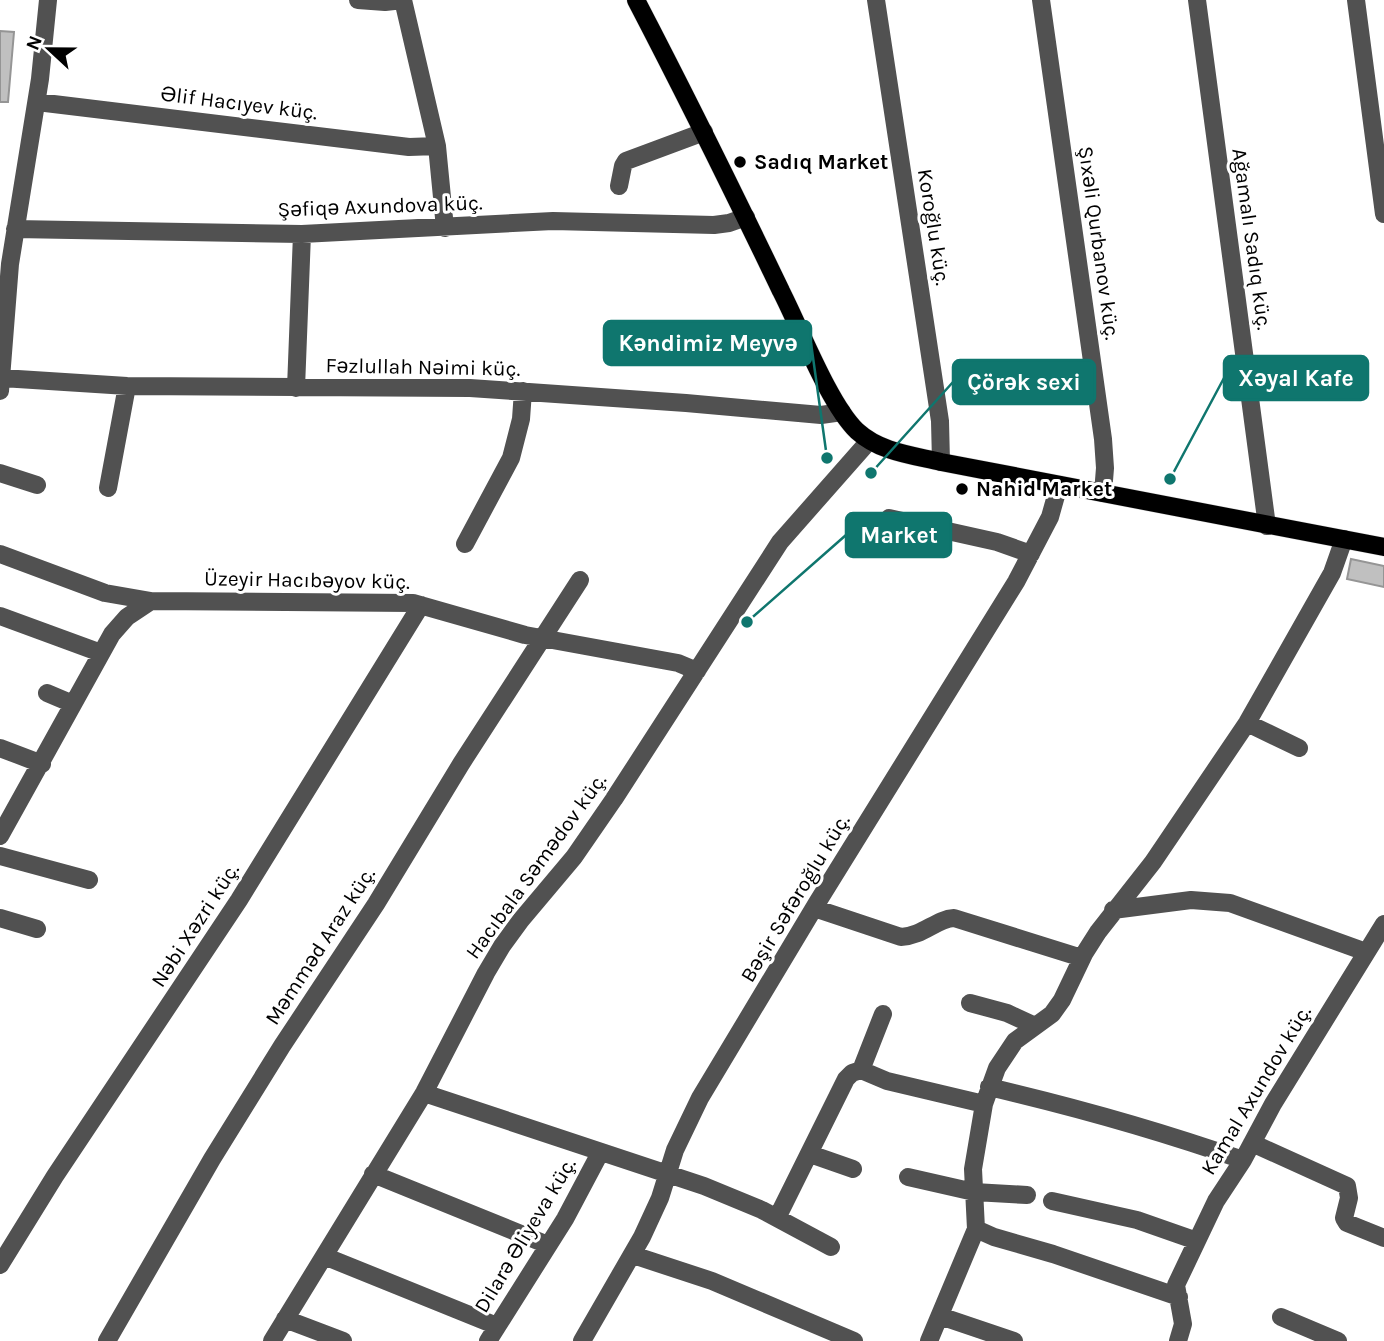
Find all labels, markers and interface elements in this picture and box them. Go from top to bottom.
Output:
north arrow [14,14,84,84]
text: N [21,33,47,53]
street label: Əlif Hacıyev küç. [159,81,319,125]
street label: Şıxəli Qurbanov küç. [1074,145,1125,342]
street label: Ağamalı Sadıq küç. [1227,147,1277,332]
place label: Sadıq Market [754,150,888,175]
marker: Sadıq Market [732,154,748,170]
street label: Koroğlu küç. [913,167,955,287]
street label: Şəfiqə Axundova küç. [277,190,483,222]
callout: Kəndimiz Meyvə [604,321,811,365]
text: Kəndimiz Meyvə [618,330,798,357]
street label: Fəzlullah Nəimi küç. [326,353,521,381]
callout: Xəyal Kafe [1224,356,1368,400]
callout: Çörək sexi [953,360,1095,404]
text: Xəyal Kafe [1238,365,1354,392]
text: Çörək sexi [967,369,1081,396]
place label: Nahid Market [976,477,1112,501]
marker: Nahid Market [954,481,970,497]
callout: Market [846,513,951,557]
text: Market [860,522,938,549]
street label: Üzeyir Hacıbəyov küç. [204,566,410,594]
street label: Hacıbala Səmədov küç. [461,768,612,963]
street label: Bəşir Səfəroğlu küç. [735,810,855,986]
street label: Nəbi Xəzri küç. [146,858,244,991]
street label: Məmməd Araz küç. [260,862,380,1029]
street label: Kamal Axundov küç. [1196,1001,1316,1179]
street label: Dilarə Əliyeva küç. [469,1153,581,1317]

